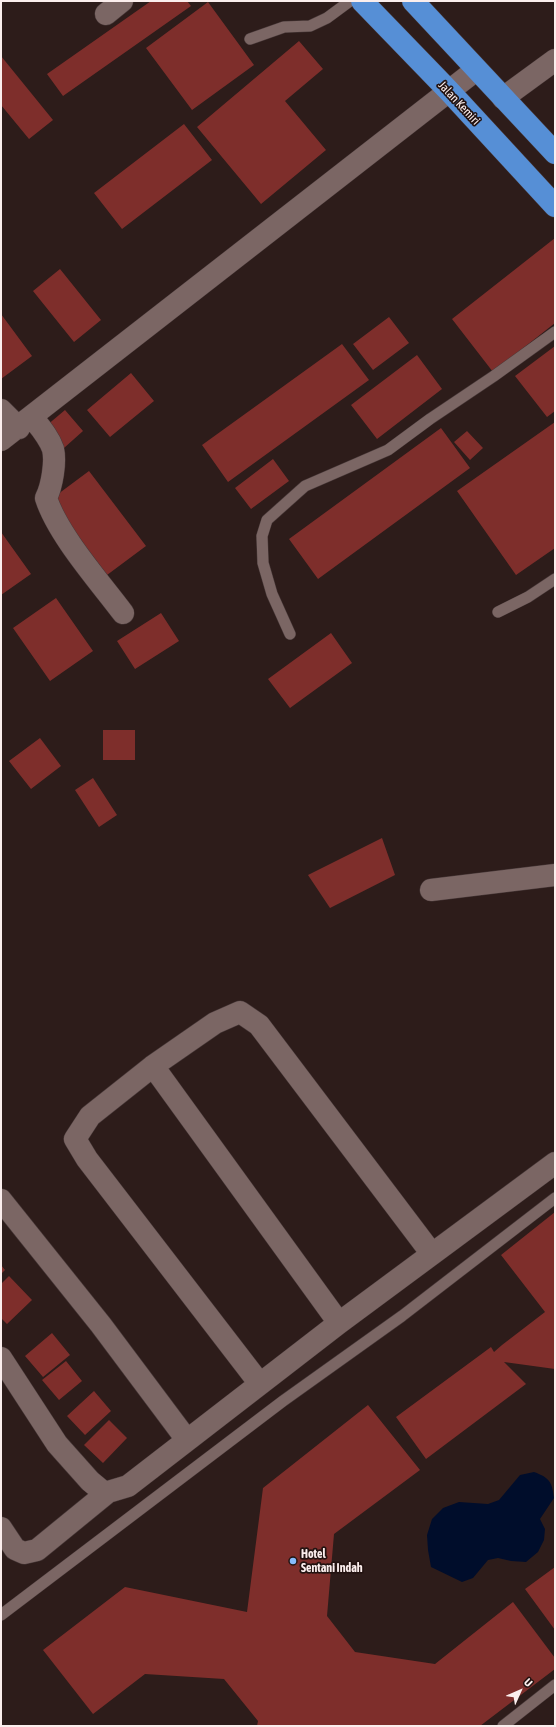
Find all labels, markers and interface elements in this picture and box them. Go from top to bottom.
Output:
street label: Jalan Kemiri [435,78,483,128]
place label: Hotel Sentani Indah [301,1547,363,1575]
marker: Hotel Sentani Indah [288,1556,298,1566]
north arrow [500,1671,540,1711]
text: U [522,1676,535,1689]

